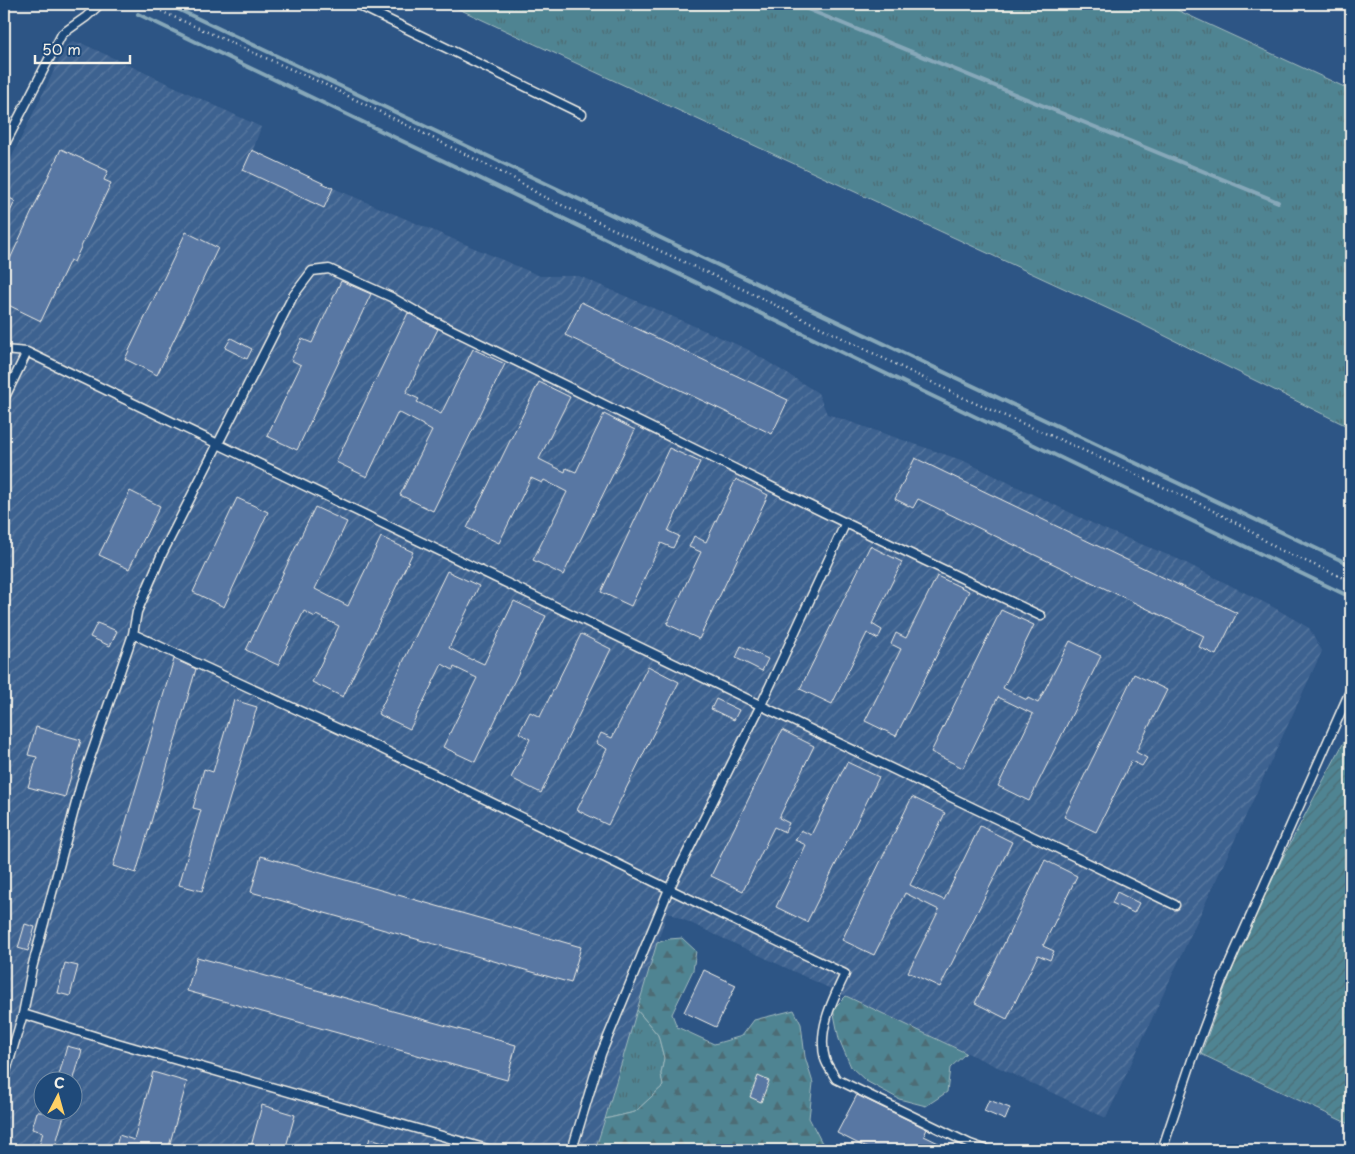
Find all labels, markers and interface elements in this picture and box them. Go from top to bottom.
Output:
scale bar [35,32,130,64]
text: 50 m [42,37,81,60]
north arrow [32,1072,82,1122]
text: С [53,1072,66,1094]

